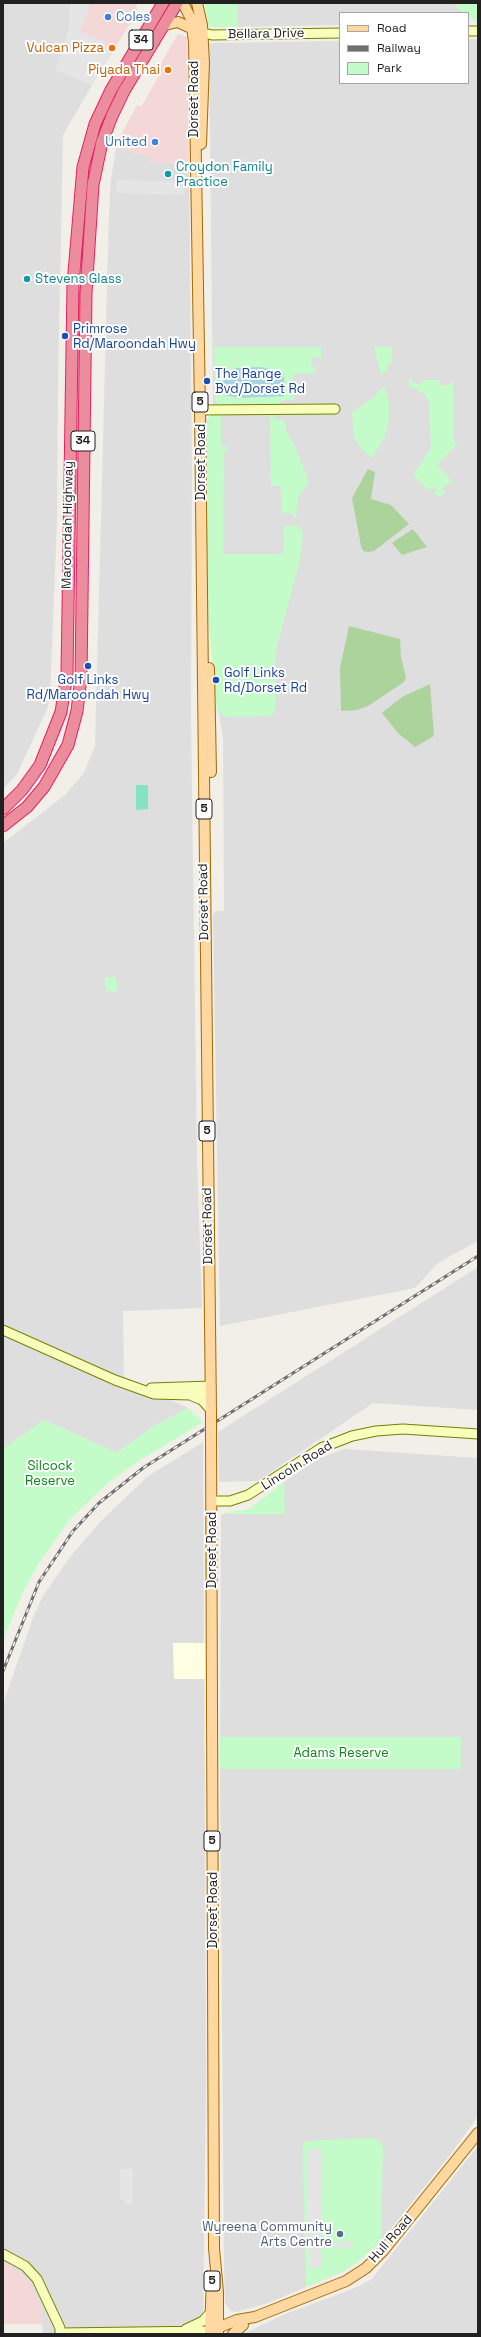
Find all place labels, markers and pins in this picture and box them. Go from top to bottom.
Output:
place label: Coles [116,9,150,25]
marker: Coles [103,12,113,22]
place label: Vulcan Pizza [26,40,104,56]
marker: Vulcan Pizza [107,43,117,53]
place label: Piyada Thai [88,62,160,78]
marker: Piyada Thai [163,65,173,75]
place label: United [105,134,147,150]
marker: United [150,137,160,147]
place label: Croydon Family Practice [176,159,273,190]
marker: Croydon Family Practice [163,169,173,179]
place label: Stevens Glass [35,271,122,287]
marker: Stevens Glass [22,274,32,284]
place label: Primrose Rd/Maroondah Hwy [73,321,196,352]
marker: Primrose Rd/Maroondah Hwy [60,331,70,341]
place label: The Range Bvd/Dorset Rd [215,366,305,397]
marker: The Range Bvd/Dorset Rd [202,376,212,386]
marker: Golf Links Rd/Maroondah Hwy [83,661,93,671]
place label: Golf Links Rd/Dorset Rd [224,665,307,696]
place label: Golf Links Rd/Maroondah Hwy [27,672,149,703]
marker: Golf Links Rd/Dorset Rd [211,675,221,685]
place label: Wyreena Community Arts Centre [202,2219,332,2250]
marker: Wyreena Community Arts Centre [335,2229,345,2239]

